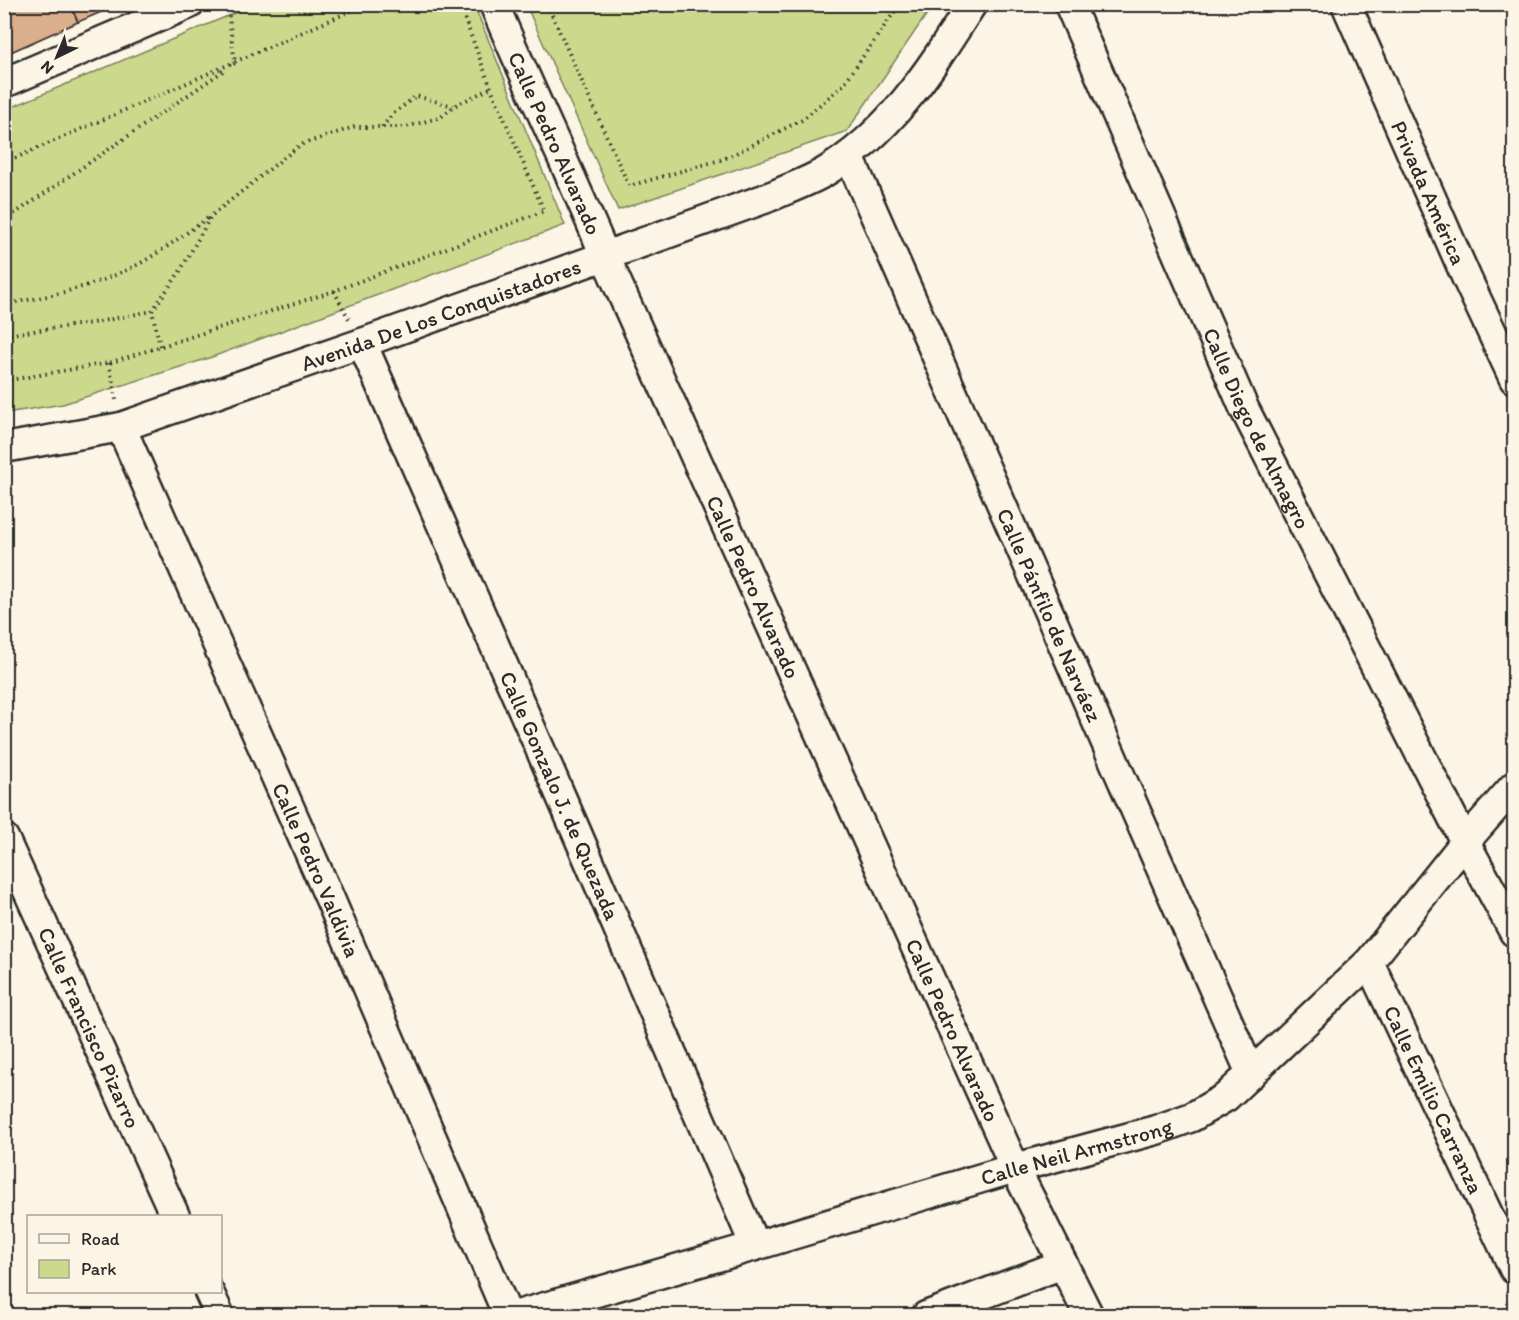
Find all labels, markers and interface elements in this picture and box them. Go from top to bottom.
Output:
north arrow [27,27,87,87]
street label: Calle Pedro Alvarado [502,47,608,239]
text: N [37,57,58,78]
street label: Privada América [1385,116,1473,269]
street label: Avenida De Los Conquistadores [297,252,584,377]
street label: Calle Diego de Almagro [1197,324,1317,533]
street label: Calle Pedro Alvarado [701,491,807,683]
street label: Calle Pánfilo de Narváez [991,504,1109,726]
street label: Calle Gonzalo J. de Quezada [494,667,626,924]
street label: Calle Pedro Valdivia [267,778,367,961]
street label: Calle Francisco Pizarro [33,923,147,1132]
street label: Calle Pedro Alvarado [900,934,1006,1126]
street label: Calle Emilio Carranza [1378,1001,1490,1198]
street label: Calle Neil Armstrong [977,1111,1177,1191]
legend [27,1215,222,1293]
text: Road [81,1228,120,1250]
text: Park [81,1258,116,1280]

